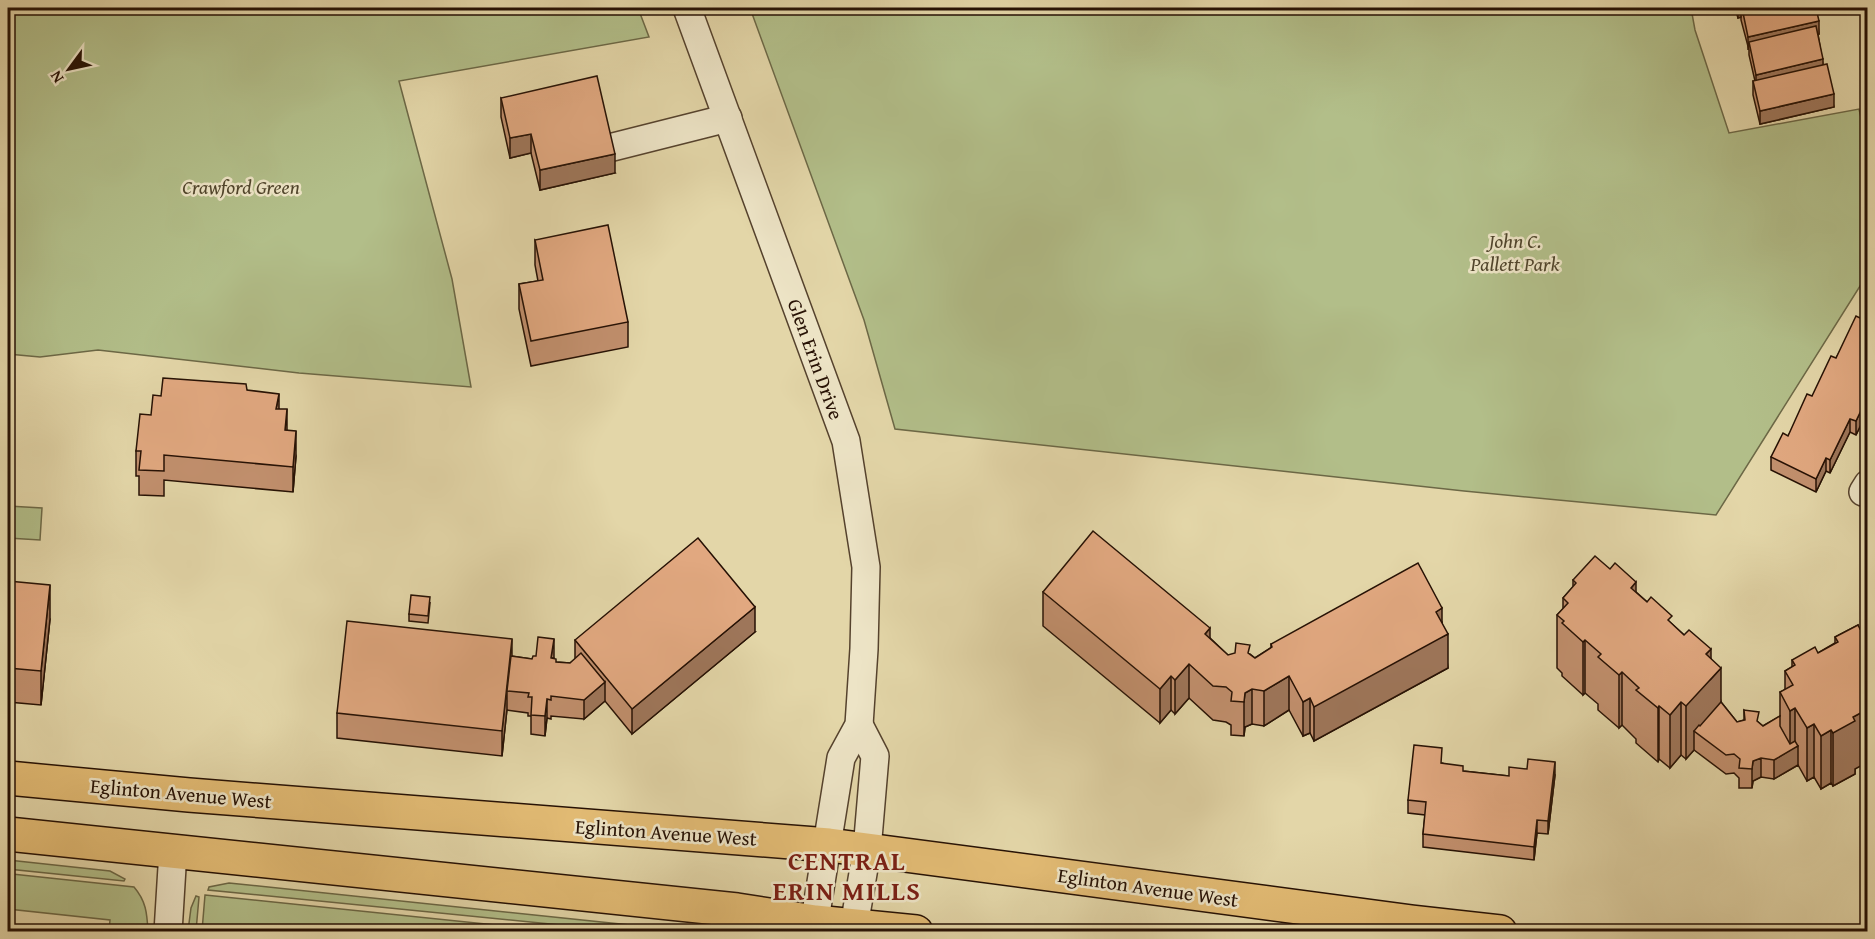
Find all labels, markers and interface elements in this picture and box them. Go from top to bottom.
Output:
north arrow [39,39,99,99]
text: N [43,66,69,88]
park label: Crawford Green [182,172,300,201]
park label: John C. Pallett Park [1469,226,1560,278]
street label: Glen Erin Drive [781,294,851,424]
street label: Eglinton Avenue West [89,771,273,815]
street label: Eglinton Avenue West [574,811,758,853]
district label: CENTRAL ERIN MILLS [773,841,921,910]
street label: Eglinton Avenue West [1056,860,1240,914]

